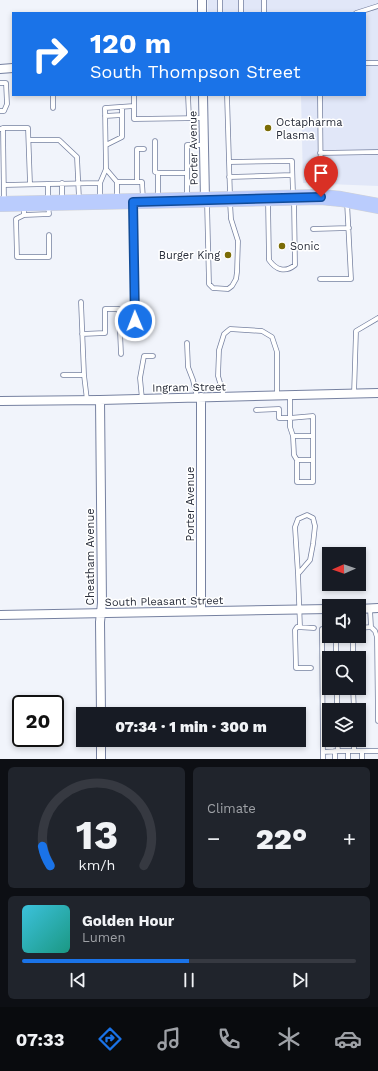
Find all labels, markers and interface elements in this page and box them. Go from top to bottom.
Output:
text: 120 m [90,27,171,60]
icon: right [24,28,76,80]
text: South Thompson Street [90,61,300,82]
street label: Porter Avenue [186,110,201,185]
place label: Octapharma Plasma [276,116,342,142]
marker: Octapharma Plasma [263,123,273,133]
pin [304,156,338,197]
icon: arrive [310,162,332,184]
place label: Sonic [290,240,320,253]
marker: Sonic [277,241,287,251]
place label: Burger King [159,249,220,262]
marker: Burger King [223,250,233,260]
position arrow [114,300,156,342]
street label: Ingram Street [152,380,226,395]
street label: Porter Avenue [184,467,197,541]
street label: Cheatham Avenue [84,508,97,606]
north arrow [322,547,366,591]
map controls [322,547,366,747]
street label: South Pleasant Street [105,594,224,609]
button: sound [322,599,366,643]
button: search [322,651,366,695]
speed limit sign: 20 [12,695,64,747]
button: layers [322,703,366,747]
text: 07:34 · 1 min · 300 m [115,718,267,736]
text: Climate [207,801,256,816]
text: 13 [75,809,118,858]
text: 22° [256,821,307,856]
text: − [207,826,220,851]
text: + [343,826,356,851]
text: km/h [78,856,115,872]
text: Golden Hour [82,912,174,930]
text: Lumen [82,930,126,945]
icon: previous [67,969,89,991]
icon: pause [178,969,200,991]
icon: next [289,969,311,991]
icon: directions [96,1025,124,1053]
icon: music [155,1025,183,1053]
icon: phone [215,1025,243,1053]
icon: climate [275,1025,303,1053]
icon: car [334,1025,362,1053]
text: 07:33 [16,1029,64,1050]

